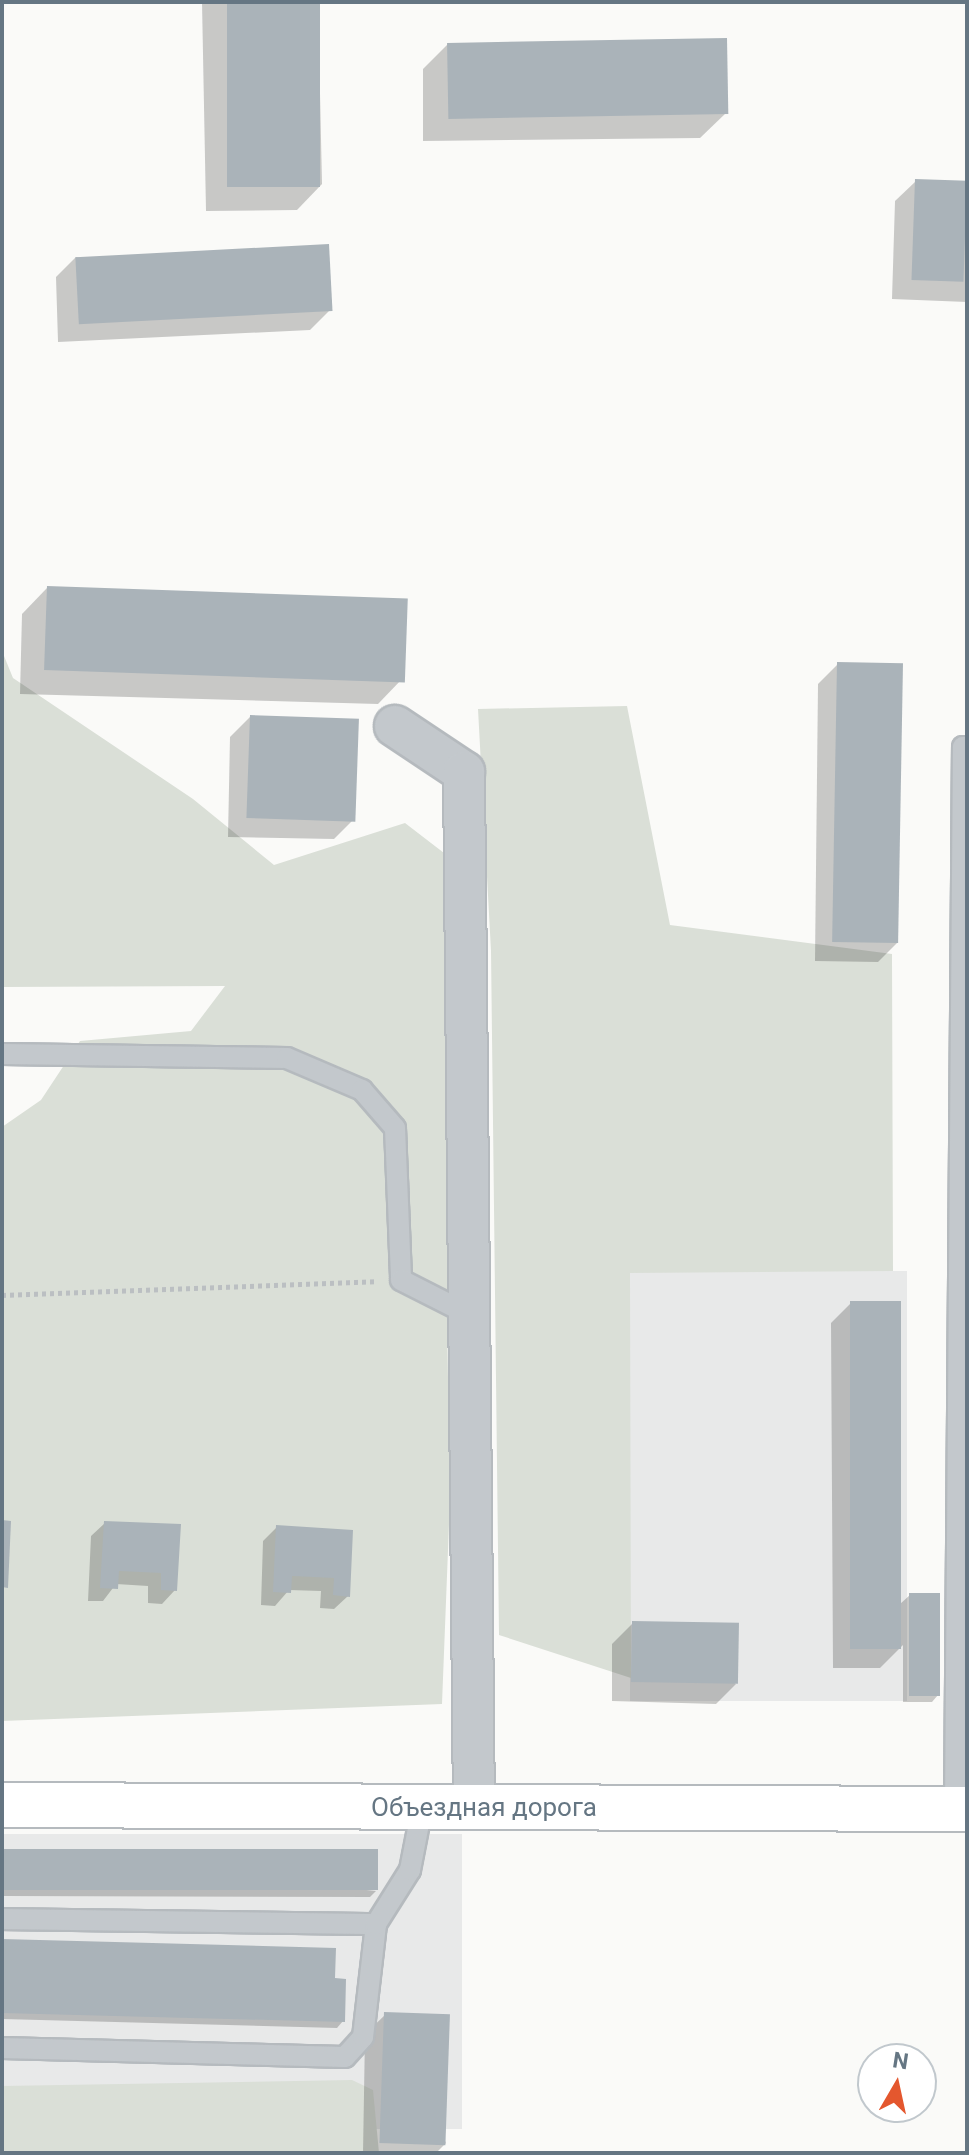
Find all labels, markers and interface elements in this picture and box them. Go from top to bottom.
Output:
street label: Объездная дорога [371,1792,597,1824]
north arrow [857,2043,937,2123]
text: N [891,2047,910,2074]

